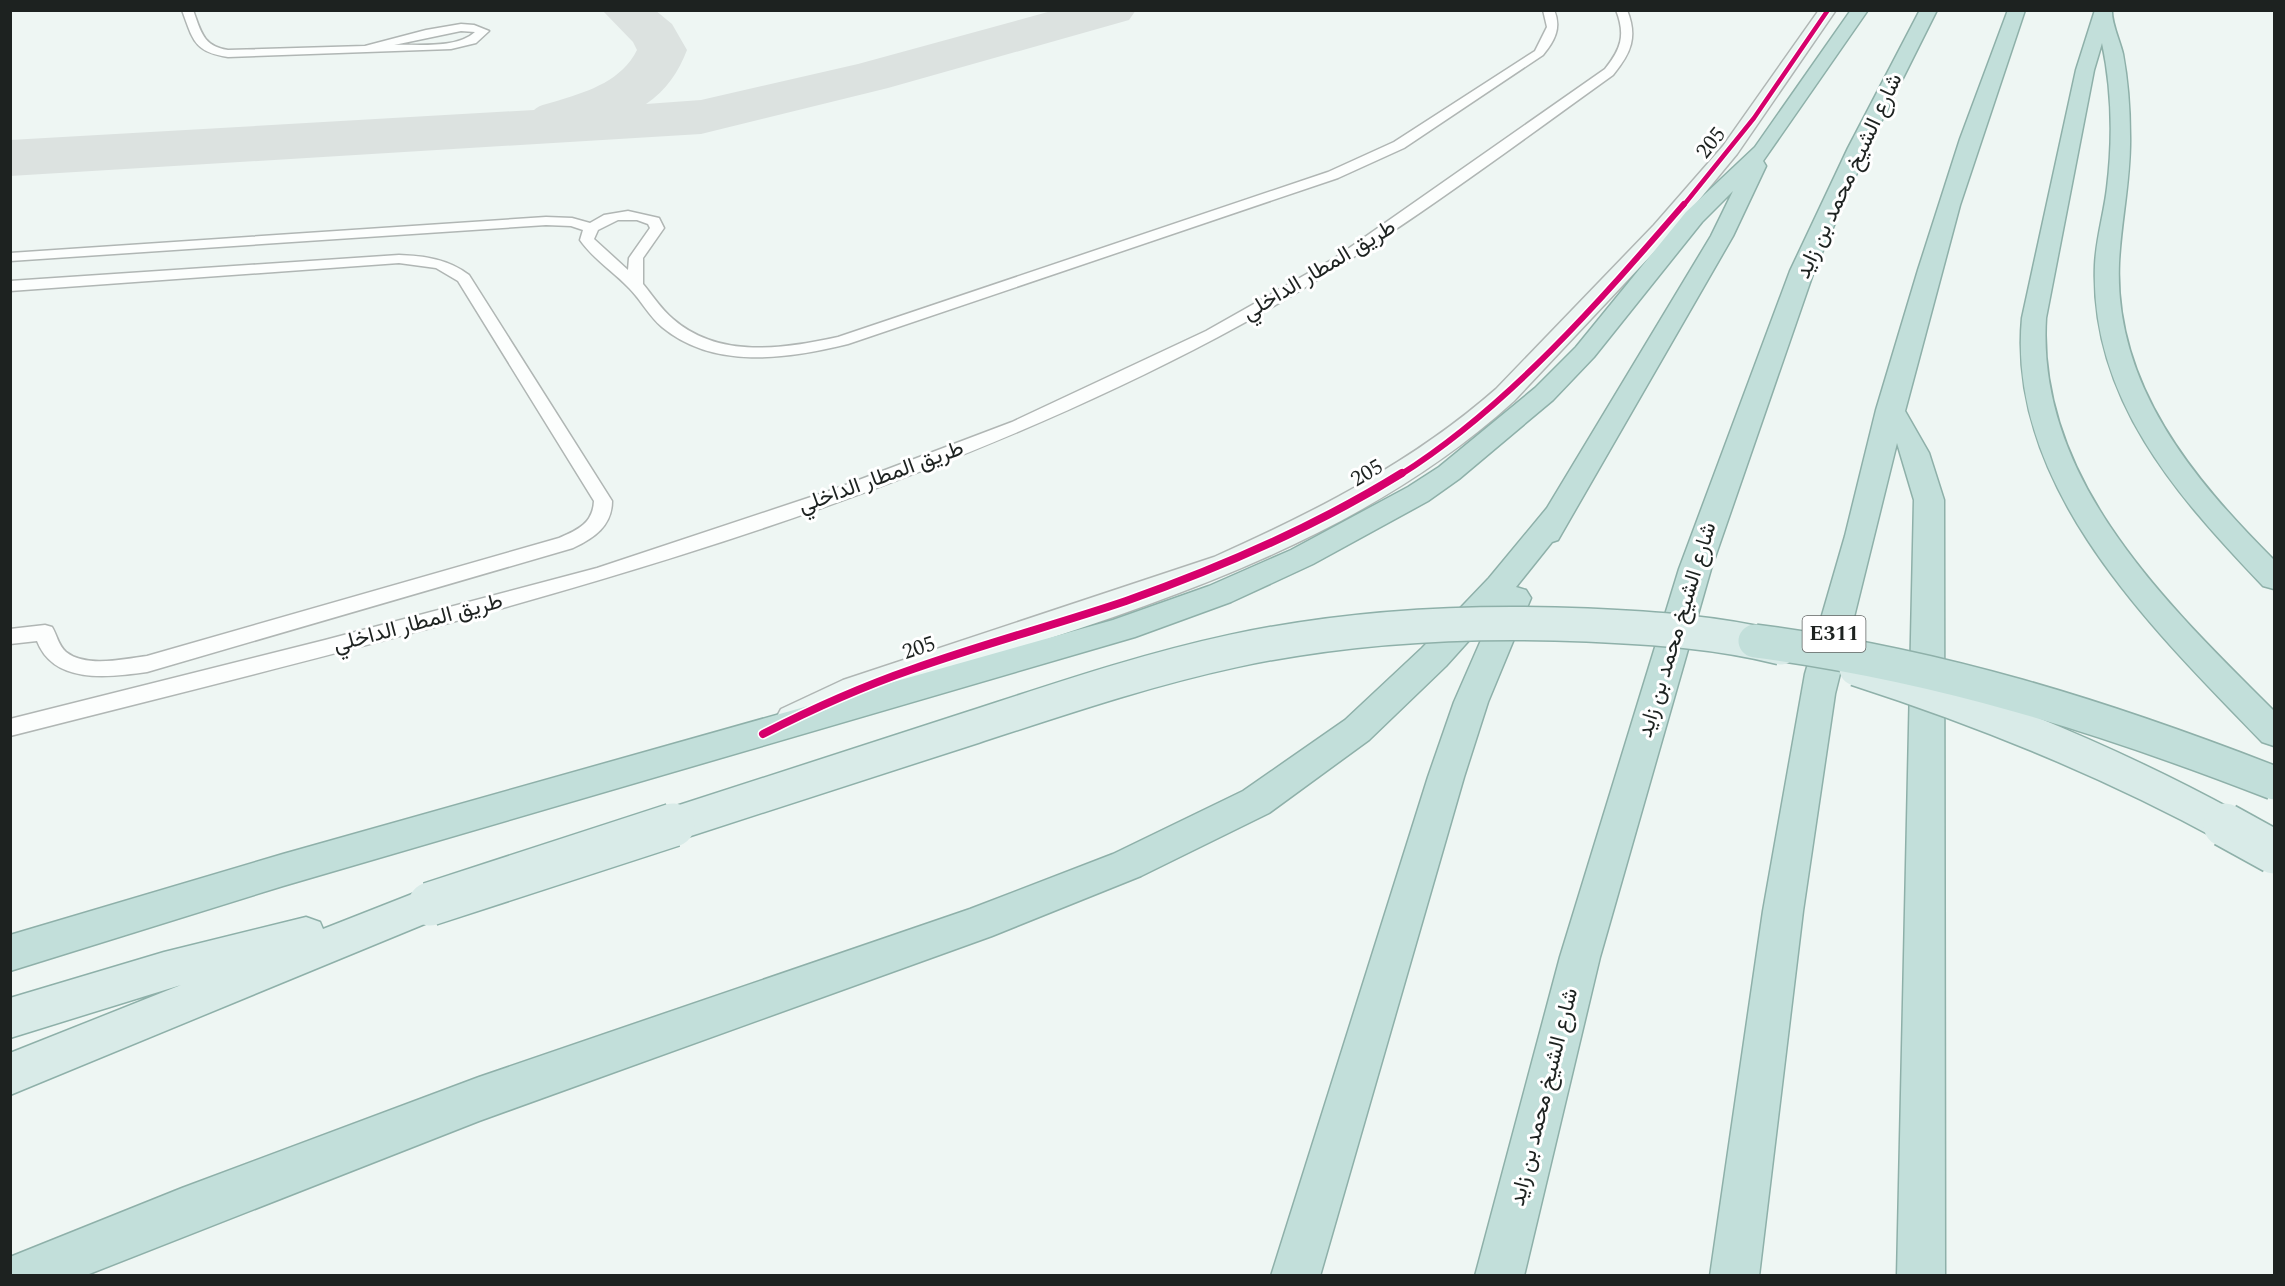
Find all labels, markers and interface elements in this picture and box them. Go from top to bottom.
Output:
street label: شارع الشيخ محمد بن زايد [1787,68,1911,284]
street label: 205 [1688,120,1734,166]
street label: طريق المطار الداخلي [1236,211,1403,330]
street label: طريق المطار الداخلي [794,432,969,523]
street label: 205 [1344,450,1390,496]
street label: شارع الشيخ محمد بن زايد [1629,518,1725,742]
street label: طريق المطار الداخلي [330,585,507,662]
road number: E311 [1802,616,1866,652]
street label: 205 [898,627,940,669]
street label: شارع الشيخ محمد بن زايد [1501,985,1587,1209]

